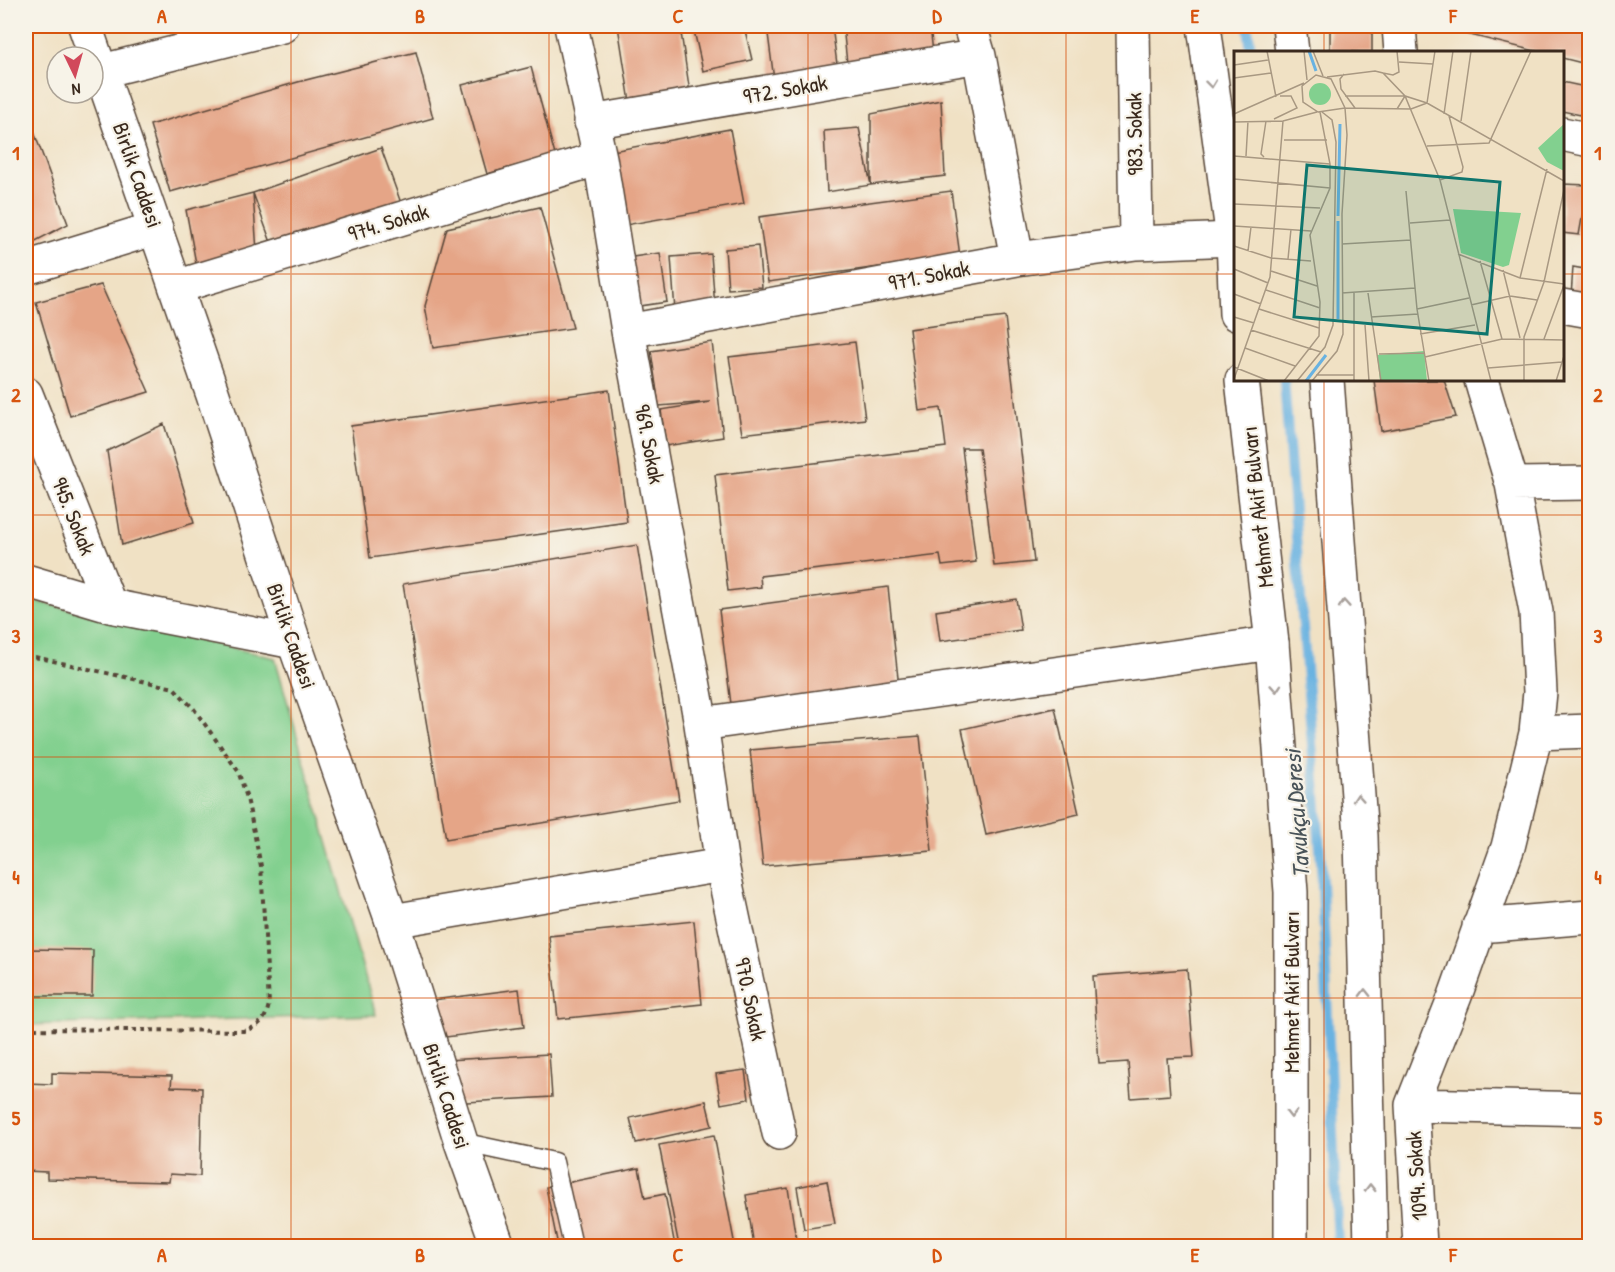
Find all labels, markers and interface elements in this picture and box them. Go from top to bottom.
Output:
text: A [157,2,167,29]
text: B [415,2,425,29]
text: C [673,2,684,29]
text: D [932,2,942,29]
text: E [1191,2,1200,29]
text: F [1448,2,1458,29]
north arrow [45,45,105,105]
inset map [1234,51,1564,381]
street label: 972. Sokak [741,67,829,111]
text: N [71,79,82,101]
one-way arrow [1204,79,1217,88]
street label: 983. Sokak [1118,92,1150,176]
street label: Birlik Caddesi [106,118,170,232]
text: 1 [12,139,20,166]
text: 1 [1594,139,1602,166]
street label: 974. Sokak [344,196,432,248]
street label: 971. Sokak [886,252,972,298]
text: 2 [11,381,21,408]
text: 2 [1593,381,1603,408]
street label: 969. Sokak [628,402,672,486]
street label: Mehmet Akif Bulvarı [1234,425,1280,589]
street label: 945. Sokak [45,473,103,559]
street label: Birlik Caddesi [260,579,324,693]
one-way arrow [1337,599,1350,608]
text: 3 [12,622,21,649]
text: 3 [1594,622,1603,649]
one-way arrow [1269,684,1282,693]
water label: Tavukçu Deresi [1275,746,1316,879]
one-way arrow [1352,794,1365,803]
text: 4 [12,863,20,890]
text: 4 [1594,863,1602,890]
street label: Mehmet Akif Bulvarı [1276,911,1306,1073]
street label: 970. Sokak [728,955,774,1043]
one-way arrow [1359,989,1371,998]
street label: Birlik Caddesi [416,1039,478,1153]
text: 5 [12,1104,21,1131]
text: 5 [1594,1104,1603,1131]
one-way arrow [1285,1109,1297,1118]
street label: 1094. Sokak [1398,1130,1434,1222]
one-way arrow [1363,1184,1376,1193]
text: A [157,1241,167,1268]
text: B [415,1241,425,1268]
text: C [673,1241,684,1268]
text: D [932,1241,942,1268]
text: E [1191,1241,1200,1268]
text: F [1448,1241,1458,1268]

